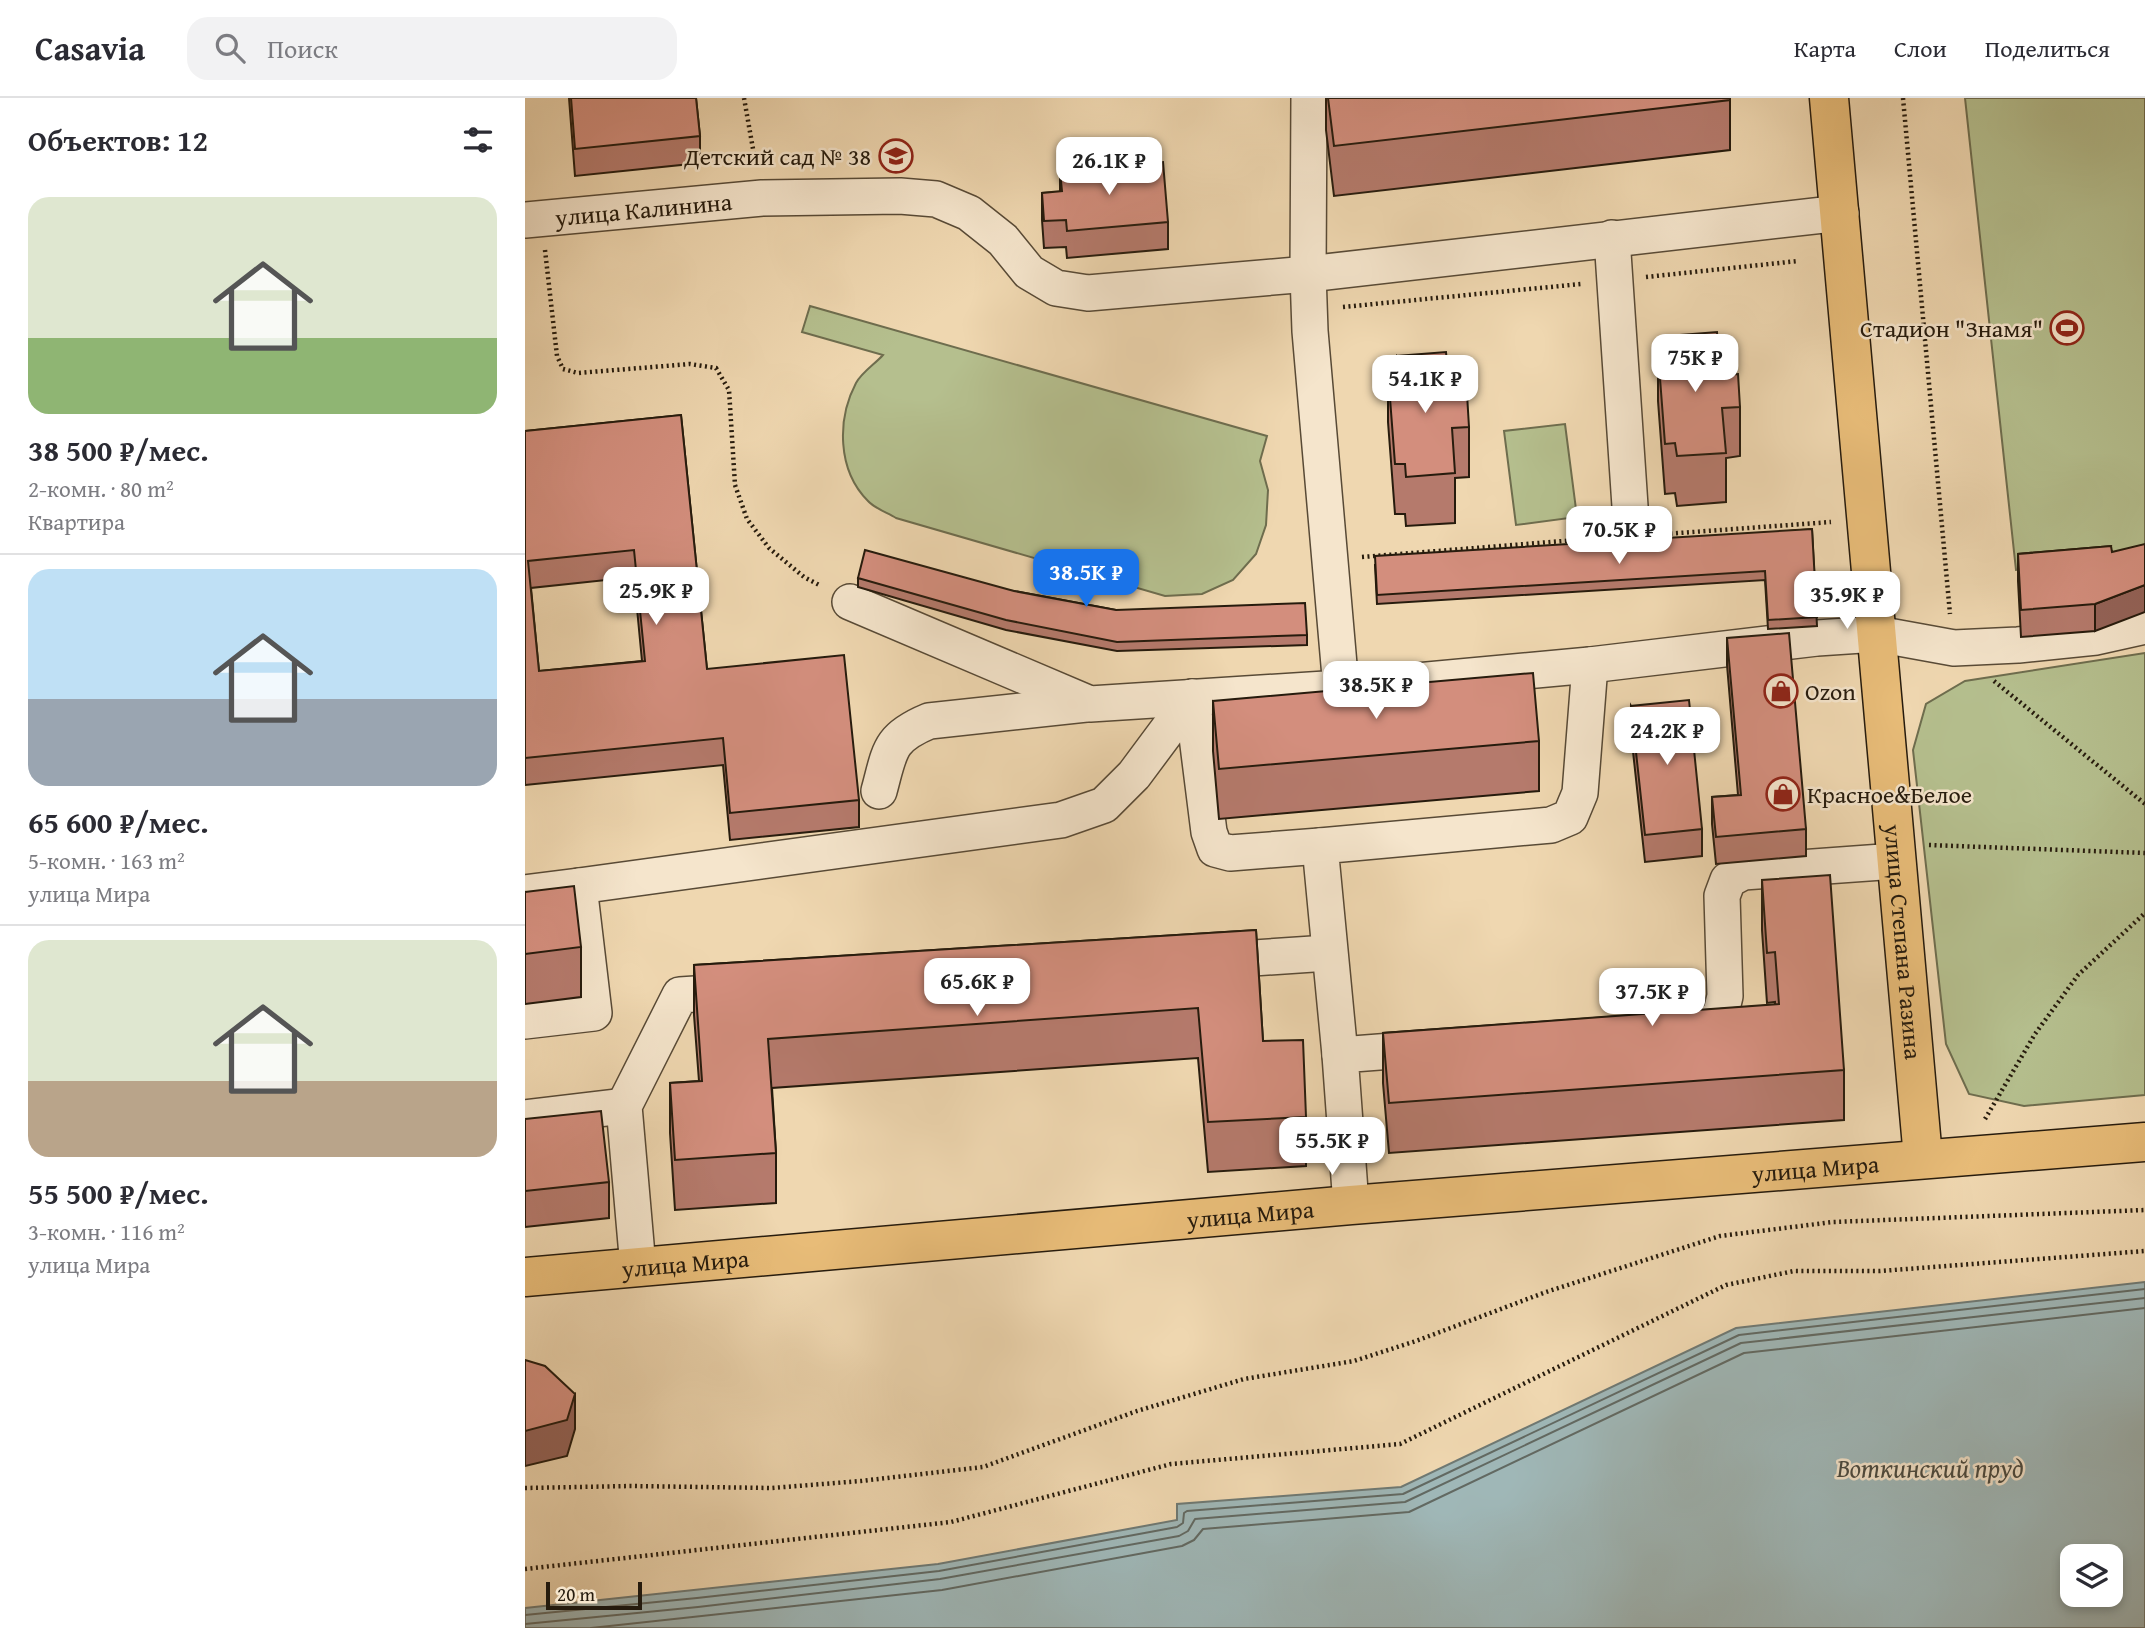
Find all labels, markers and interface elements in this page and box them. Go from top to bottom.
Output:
search box [187,17,677,80]
text: Casavia [35,24,145,72]
icon: search [211,29,249,67]
text: Поиск [267,29,338,68]
text: Карта [1794,31,1856,66]
text: Слои [1894,31,1947,66]
text: Поделиться [1985,31,2110,66]
text: Объектов: 12 [28,118,208,162]
icon: filters [459,121,497,159]
school or university icon: Детский сад № 38 [877,137,915,175]
pin: 26.1K ₽ [1044,138,1174,197]
place label: Детский сад № 38 [683,139,871,174]
text: 26.1K ₽ [1072,143,1146,176]
street label: улица Калинина [553,183,734,235]
icon: home [200,243,326,369]
sports icon: Стадион "Знамя" [2048,309,2086,347]
place label: Стадион "Знамя" [1860,311,2043,346]
pin: 75K ₽ [1646,334,1744,394]
text: 75K ₽ [1667,340,1723,373]
pin: 54.1K ₽ [1360,356,1490,415]
text: 54.1K ₽ [1388,361,1462,394]
text: 38 500 ₽/мес. [28,428,209,472]
text: 2-комн. · 80 m² [28,472,174,505]
text: Квартира [28,505,125,538]
pin: 70.5K ₽ [1554,506,1684,566]
text: 70.5K ₽ [1582,512,1656,545]
pin: 38.5K ₽ [1021,550,1151,609]
text: 38.5K ₽ [1049,555,1123,588]
pin: 25.9K ₽ [591,568,721,627]
pin: 35.9K ₽ [1782,572,1912,631]
text: 25.9K ₽ [619,573,693,606]
text: 35.9K ₽ [1810,577,1884,610]
icon: home [200,615,326,741]
pin: 38.5K ₽ [1311,662,1441,721]
text: 38.5K ₽ [1339,667,1413,700]
shop icon: Ozon [1762,672,1800,710]
place label: Ozon [1805,674,1856,709]
pin: 24.2K ₽ [1602,708,1732,767]
text: 24.2K ₽ [1630,713,1704,746]
shop icon: Красное&Белое [1764,775,1802,813]
place label: Красное&Белое [1807,777,1972,812]
text: 65 600 ₽/мес. [28,800,209,844]
street label: улица Степана Разина [1876,822,1932,1061]
text: 5-комн. · 163 m² [28,844,185,877]
text: улица Мира [28,877,150,910]
pin: 65.6K ₽ [912,958,1042,1018]
text: 65.6K ₽ [940,964,1014,997]
pin: 37.5K ₽ [1587,968,1717,1028]
text: 37.5K ₽ [1615,974,1689,1007]
icon: home [200,986,326,1112]
pin: 55.5K ₽ [1267,1118,1397,1177]
text: 55.5K ₽ [1295,1123,1369,1156]
street label: улица Мира [1749,1146,1881,1191]
text: 55 500 ₽/мес. [28,1171,209,1215]
street label: улица Мира [1184,1191,1316,1237]
text: 3-комн. · 116 m² [28,1215,185,1248]
street label: улица Мира [619,1240,751,1286]
text: улица Мира [28,1248,150,1281]
water label: Воткинский пруд [1836,1448,2023,1487]
map controls [2060,1544,2123,1607]
button: layers [2060,1544,2123,1607]
scale bar [546,1579,642,1611]
text: 20 m [557,1580,595,1608]

